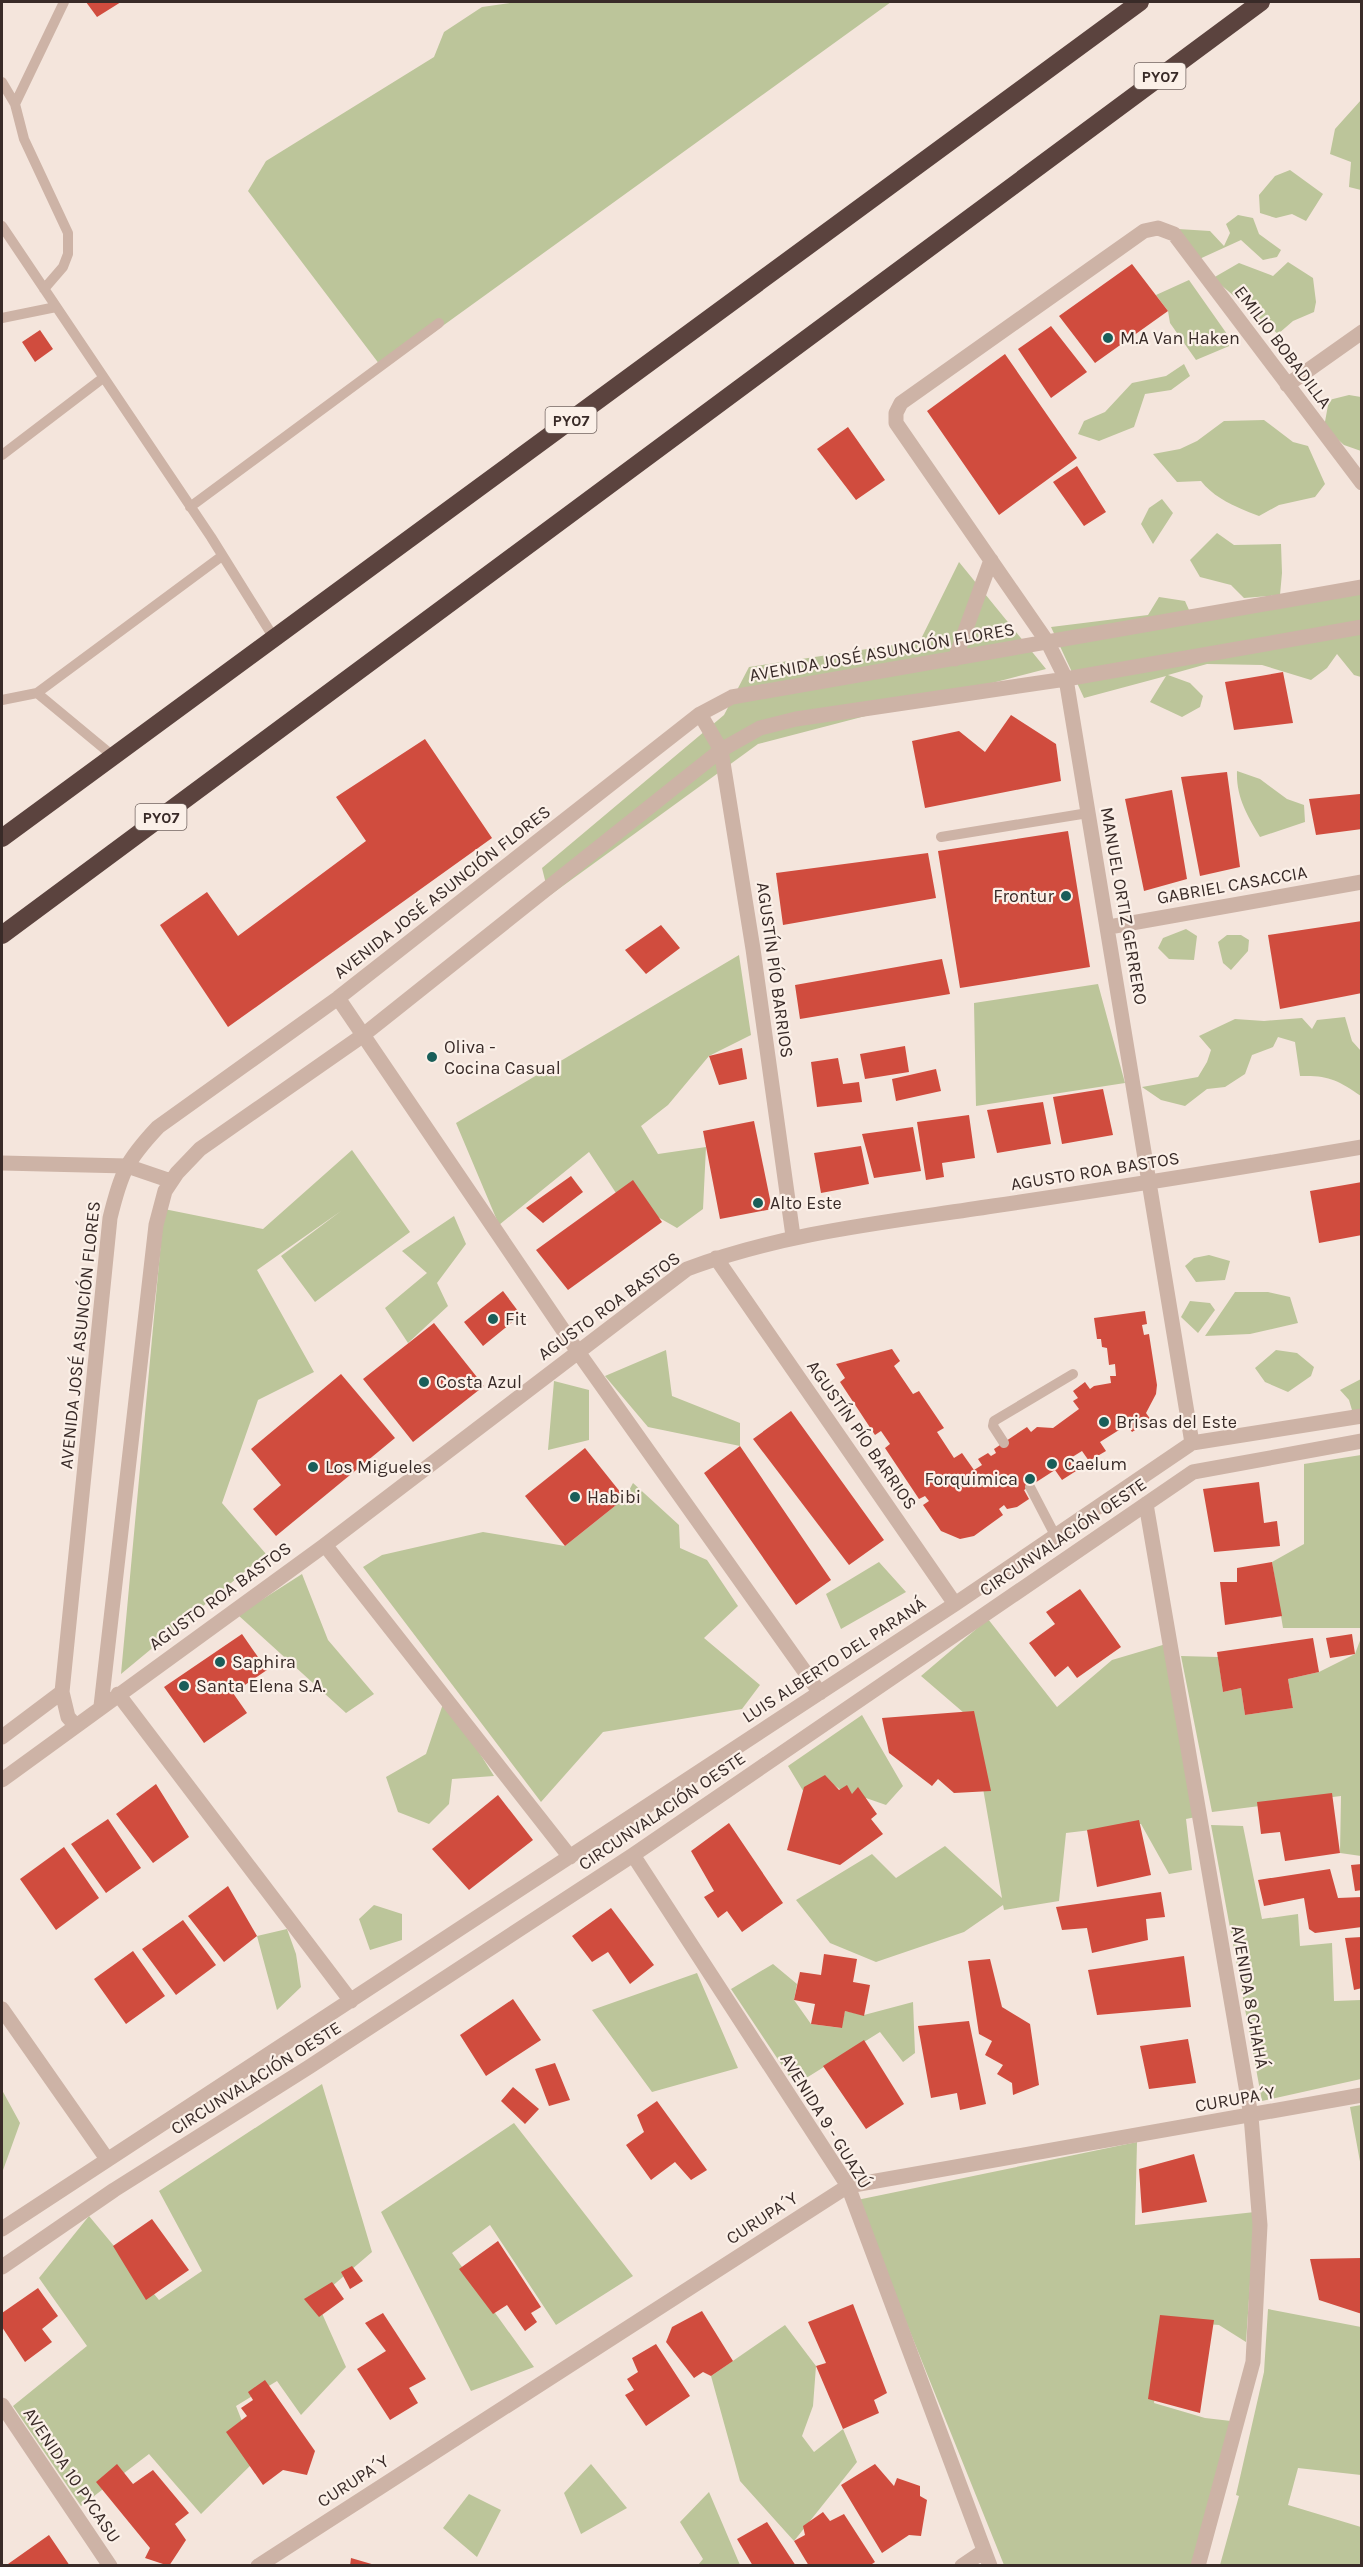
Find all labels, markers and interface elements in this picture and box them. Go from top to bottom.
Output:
road number: PY07 [1134,63,1186,89]
street label: EMILIO BOBADILLA [1230,281,1336,413]
place label: M.A Van Haken [1120,327,1240,349]
marker: M.A Van Haken [1101,331,1115,345]
road number: PY07 [546,407,596,433]
street label: AVENIDA JOSÉ ASUNCIÓN FLORES [747,617,1016,686]
street label: AVENIDA JOSÉ ASUNCIÓN FLORES [329,800,555,984]
road number: PY07 [136,804,186,830]
street label: MANUEL ORTIZ GERRERO [1096,805,1152,1007]
street label: GABRIEL CASACCIA [1155,861,1309,909]
street label: AGUSTÍN PÍO BARRIOS [752,881,799,1059]
place label: Frontur [993,885,1054,907]
marker: Frontur [1059,889,1073,903]
place label: Oliva - Cocina Casual [444,1036,561,1079]
marker: Oliva - Cocina Casual [425,1050,439,1064]
street label: AGUSTO ROA BASTOS [1009,1147,1181,1195]
place label: Alto Este [770,1192,842,1214]
marker: Alto Este [751,1196,765,1210]
street label: AVENIDA JOSÉ ASUNCIÓN FLORES [54,1200,105,1470]
street label: AGUSTO ROA BASTOS [534,1247,684,1365]
place label: Fit [505,1308,527,1330]
marker: Fit [486,1312,500,1326]
street label: AGUSTÍN PÍO BARRIOS [802,1356,923,1514]
place label: Costa Azul [436,1371,522,1393]
marker: Costa Azul [417,1375,431,1389]
place label: Brisas del Este [1116,1411,1237,1433]
marker: Brisas del Este [1097,1415,1111,1429]
place label: Caelum [1064,1453,1127,1475]
place label: Los Migueles [325,1456,432,1478]
marker: Caelum [1045,1457,1059,1471]
marker: Los Migueles [306,1460,320,1474]
place label: Forquimica [925,1468,1018,1490]
street label: CIRCUNVALACIÓN OESTE [975,1472,1151,1601]
marker: Forquimica [1023,1472,1037,1486]
place label: Habibi [587,1486,641,1508]
marker: Habibi [568,1490,582,1504]
street label: AGUSTO ROA BASTOS [145,1537,295,1655]
street label: LUIS ALBERTO DEL PARANÁ [737,1591,930,1728]
place label: Saphira [232,1651,296,1673]
marker: Saphira [213,1655,227,1669]
place label: Santa Elena S.A. [196,1675,326,1697]
marker: Santa Elena S.A. [177,1679,191,1693]
street label: CIRCUNVALACIÓN OESTE [574,1746,750,1875]
street label: AVENIDA 8 CHAHÁ [1227,1923,1274,2070]
street label: CIRCUNVALACIÓN OESTE [166,2016,345,2139]
street label: AVENIDA 9 - GUAZÚ [776,2049,877,2193]
street label: CURUPA´Y [1193,2081,1277,2117]
street label: CURUPA´Y [722,2187,802,2249]
street label: AVENIDA 10 PYCASU [19,2403,125,2547]
street label: CURUPA´Y [313,2450,393,2512]

